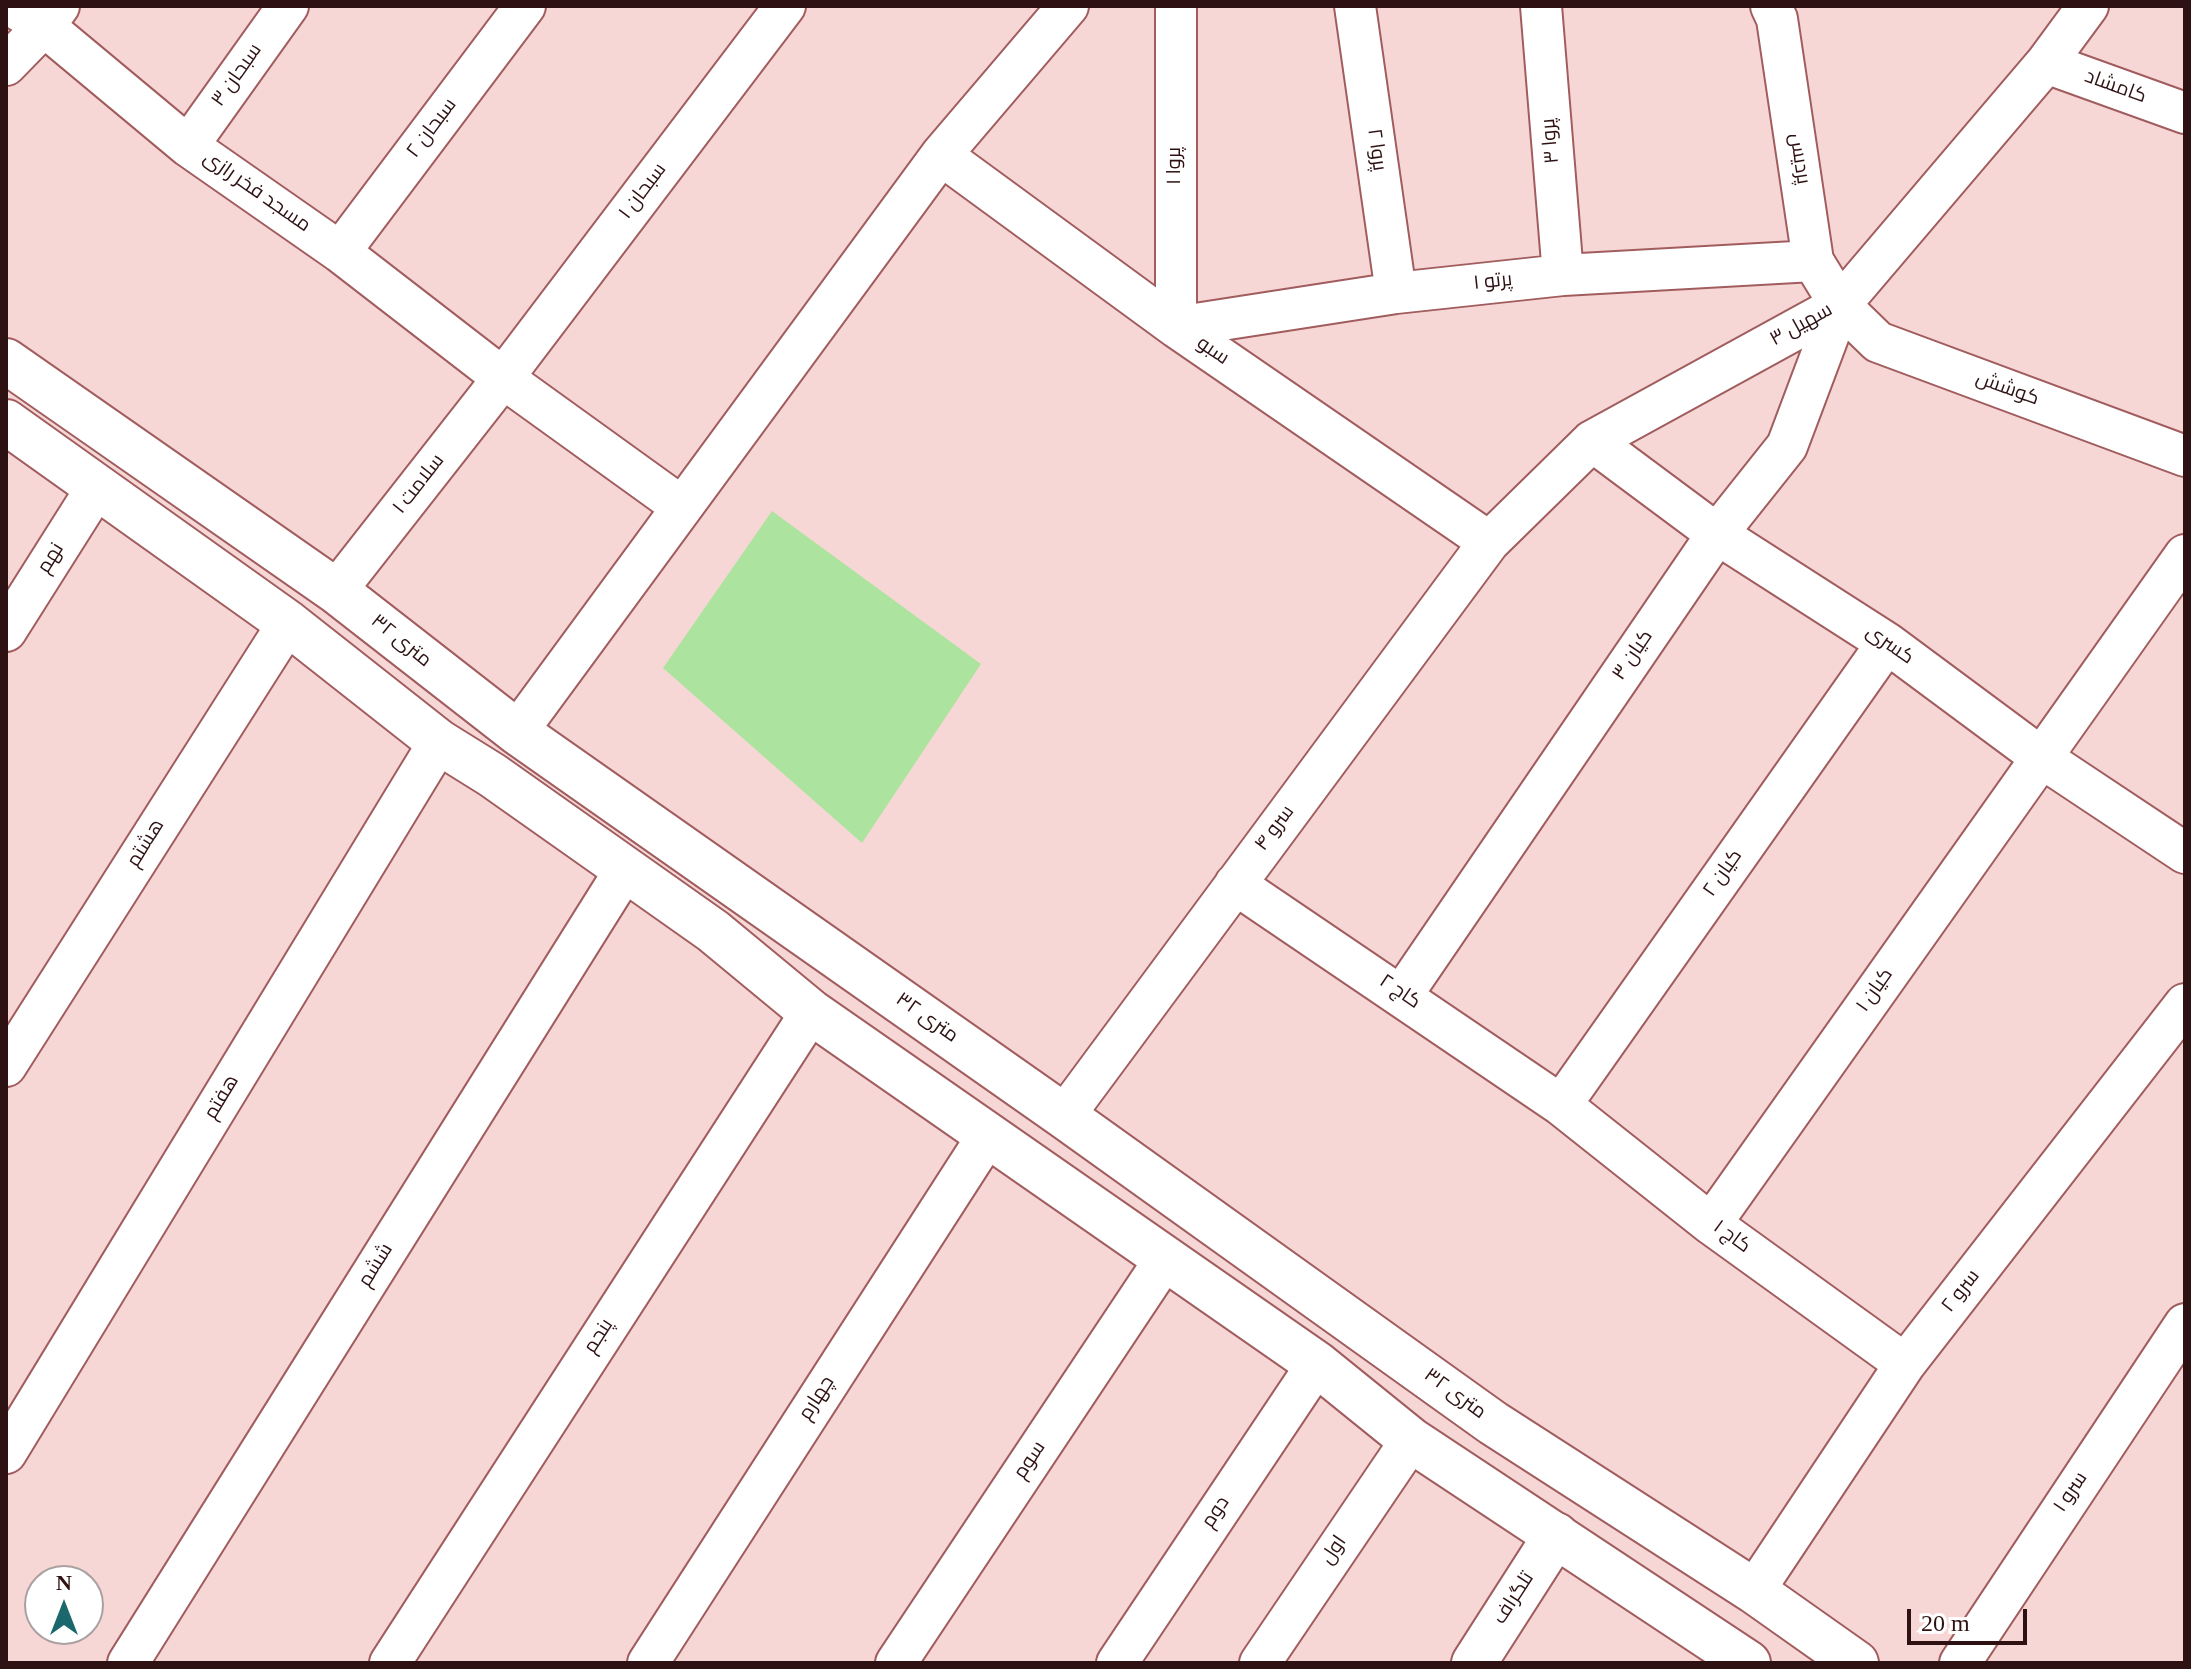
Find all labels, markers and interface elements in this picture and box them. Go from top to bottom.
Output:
street label: سبحان ۳ [208,40,268,112]
street label: کامشاد [2081,66,2149,110]
street label: سبحان ۲ [403,94,463,164]
street label: پروا ۳ [1538,117,1566,165]
street label: پروا ۲ [1360,127,1390,173]
street label: پردیس [1782,132,1814,186]
street label: مسجد فخر رازی [198,147,314,239]
street label: پروا ۱ [1164,147,1188,185]
street label: سبحان ۱ [615,159,673,225]
street label: پرتو ۱ [1472,269,1514,297]
street label: سهیل ۳ [1767,299,1837,353]
street label: سبو [1191,333,1233,371]
street label: کوشش [1972,368,2042,412]
street label: سلامت ۱ [389,450,451,520]
street label: نهم [33,539,71,579]
street label: ۳۲ متری [365,610,435,674]
street label: کسری [1860,621,1918,671]
street label: کیان ۳ [1609,626,1659,686]
street label: سرو ۴ [1251,802,1301,856]
street label: هشتم [123,816,171,872]
street label: کیان ۲ [1699,846,1749,902]
street label: کیان ۱ [1852,964,1900,1018]
street label: کاج ۲ [1374,970,1424,1016]
street label: ۳۲ متری [890,989,962,1049]
street label: هفتم [200,1071,246,1125]
street label: کاج ۱ [1708,1216,1754,1260]
street label: ششم [354,1240,400,1292]
street label: سرو ۲ [1938,1266,1986,1318]
street label: پنجم [580,1315,620,1359]
street label: ۳۲ متری [1418,1364,1490,1426]
street label: چهارم [795,1372,841,1426]
street label: سوم [1010,1437,1052,1485]
street label: سرو ۱ [2050,1468,2094,1518]
street label: دوم [1198,1493,1236,1533]
street label: اول [1317,1532,1353,1570]
north arrow [24,1565,104,1645]
street label: تلگراف [1489,1568,1541,1630]
text: N [56,1570,72,1595]
scale bar [1911,1593,2031,1643]
text: 20 m [1921,1610,1970,1636]

